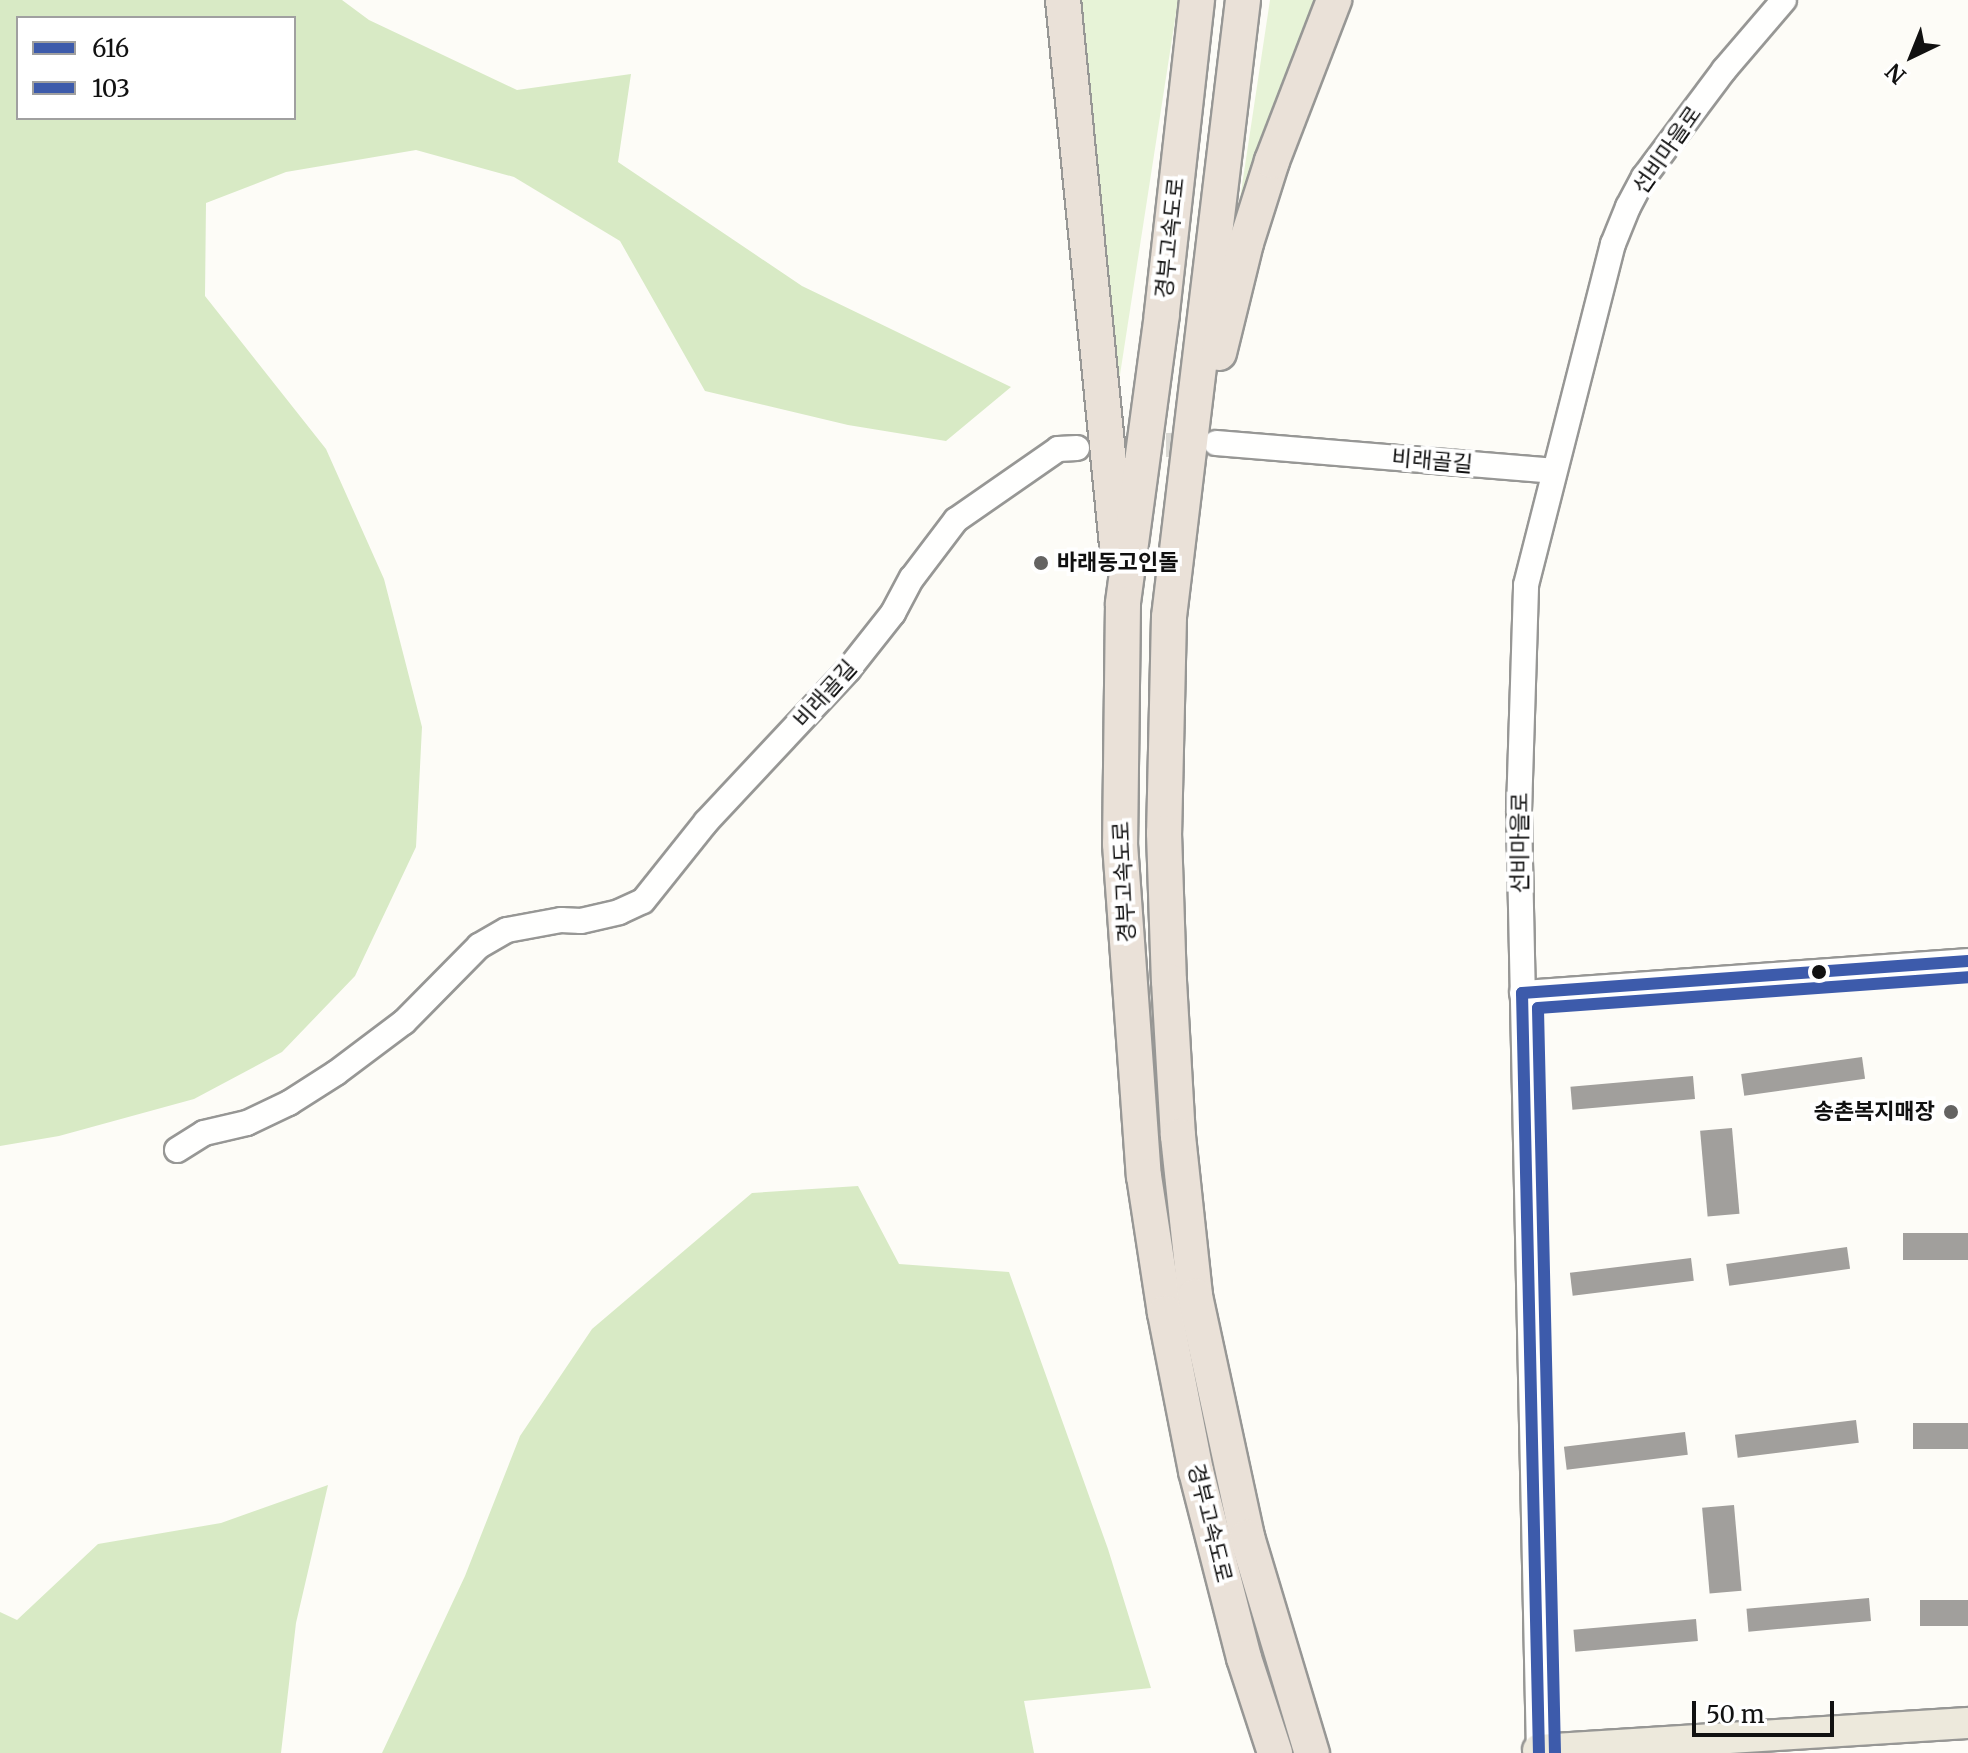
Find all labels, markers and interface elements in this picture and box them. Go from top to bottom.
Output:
legend [16,16,296,120]
north arrow [1872,16,1952,96]
text: 616 [92,33,129,64]
text: N [1880,57,1912,90]
text: 103 [92,73,130,104]
street label: 선비마을로 [1627,101,1707,199]
street label: 경부고속도로 [1151,176,1189,300]
street label: 비래골길 [1391,444,1473,478]
place label: 바래동고인돌 [1057,550,1178,576]
marker: 바래동고인돌 [1032,554,1050,572]
street label: 비래골길 [788,655,862,733]
street label: 선비마을로 [1507,792,1533,894]
street label: 경부고속도로 [1108,821,1140,943]
unlabelled marker [1811,964,1827,980]
place label: 송촌복지매장 [1814,1099,1935,1125]
marker: 송촌복지매장 [1942,1103,1960,1121]
street label: 경부고속도로 [1183,1461,1237,1585]
scale bar [1696,1685,1838,1735]
text: 50 m [1706,1699,1765,1730]

